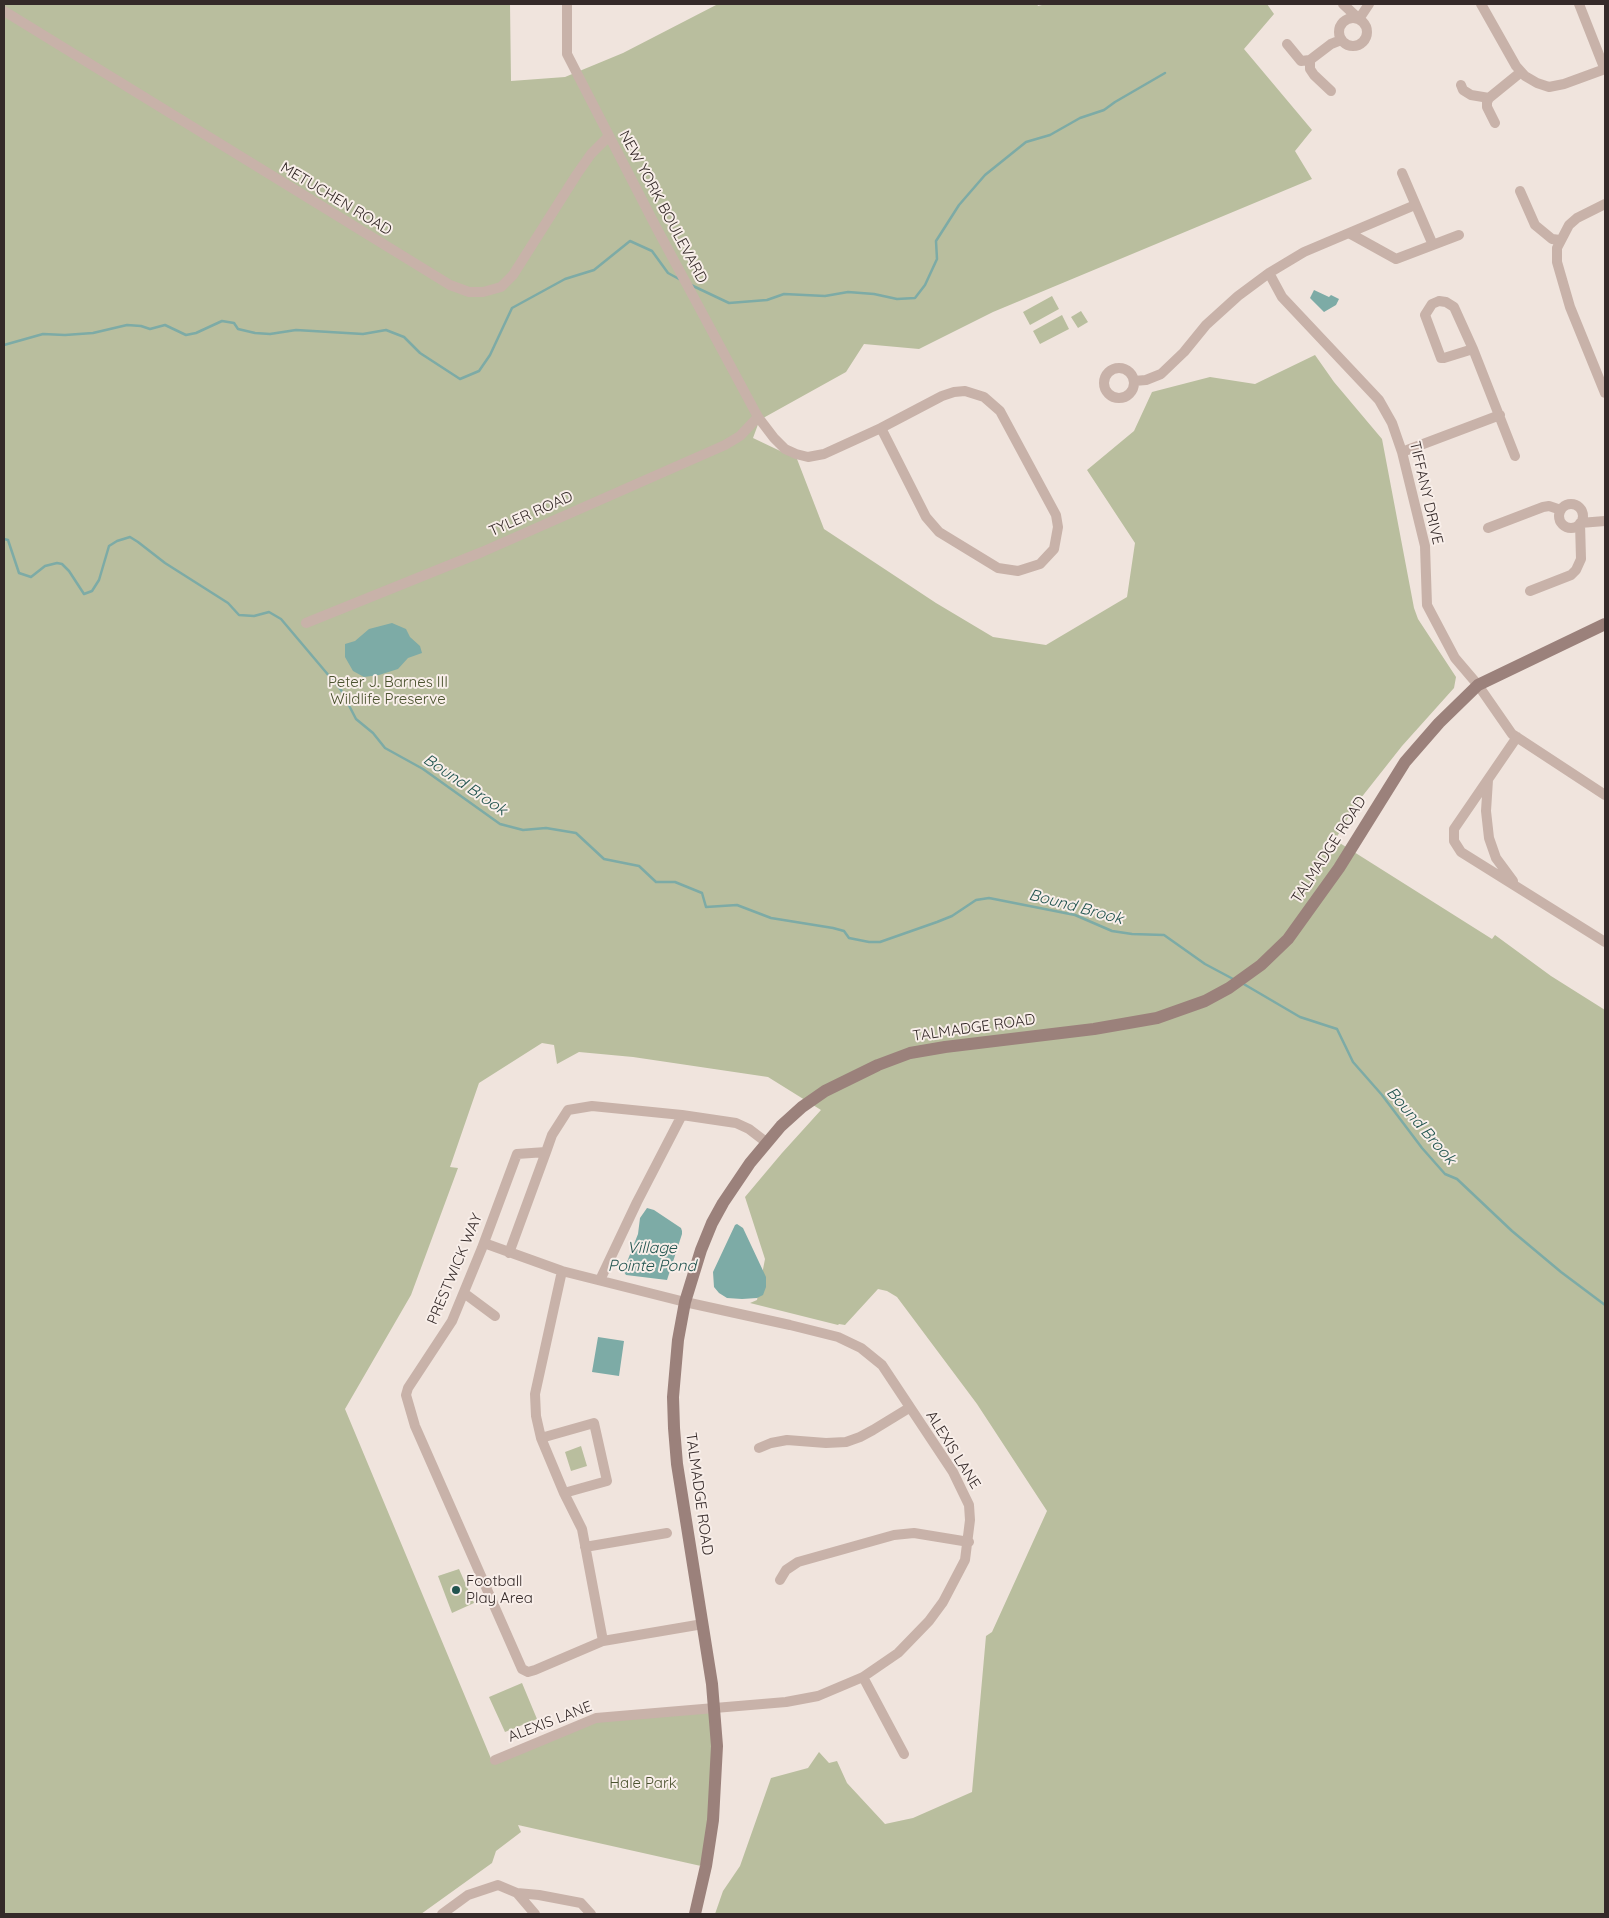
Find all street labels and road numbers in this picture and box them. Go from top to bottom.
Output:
street label: NEW YORK BOULEVARD [615,128,711,286]
street label: METUCHEN ROAD [277,159,395,239]
street label: TIFFANY DRIVE [1405,440,1447,546]
street label: TYLER ROAD [486,487,576,541]
street label: TALMADGE ROAD [1288,793,1370,907]
street label: TALMADGE ROAD [911,1010,1037,1046]
street label: PRESTWICK WAY [423,1211,487,1327]
street label: ALEXIS LANE [922,1408,984,1492]
street label: TALMADGE ROAD [681,1431,717,1557]
street label: ALEXIS LANE [505,1698,595,1746]

